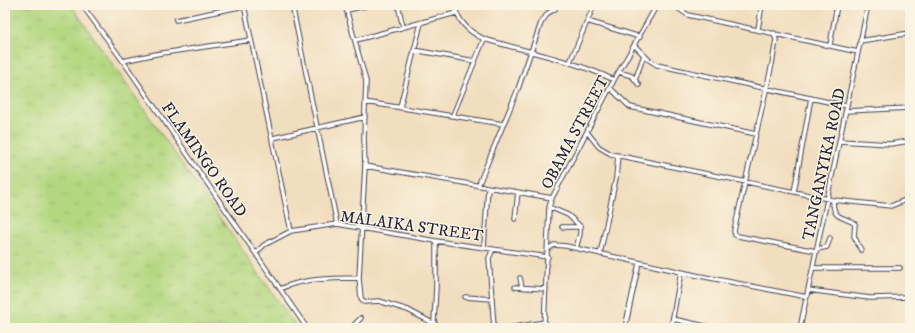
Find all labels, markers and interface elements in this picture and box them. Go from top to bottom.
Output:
street label: OBAMA STREET [537,72,613,193]
street label: TANGANYIKA ROAD [798,86,850,242]
street label: FLAMINGO ROAD [157,98,251,221]
street label: MALAIKA STREET [339,206,485,246]

